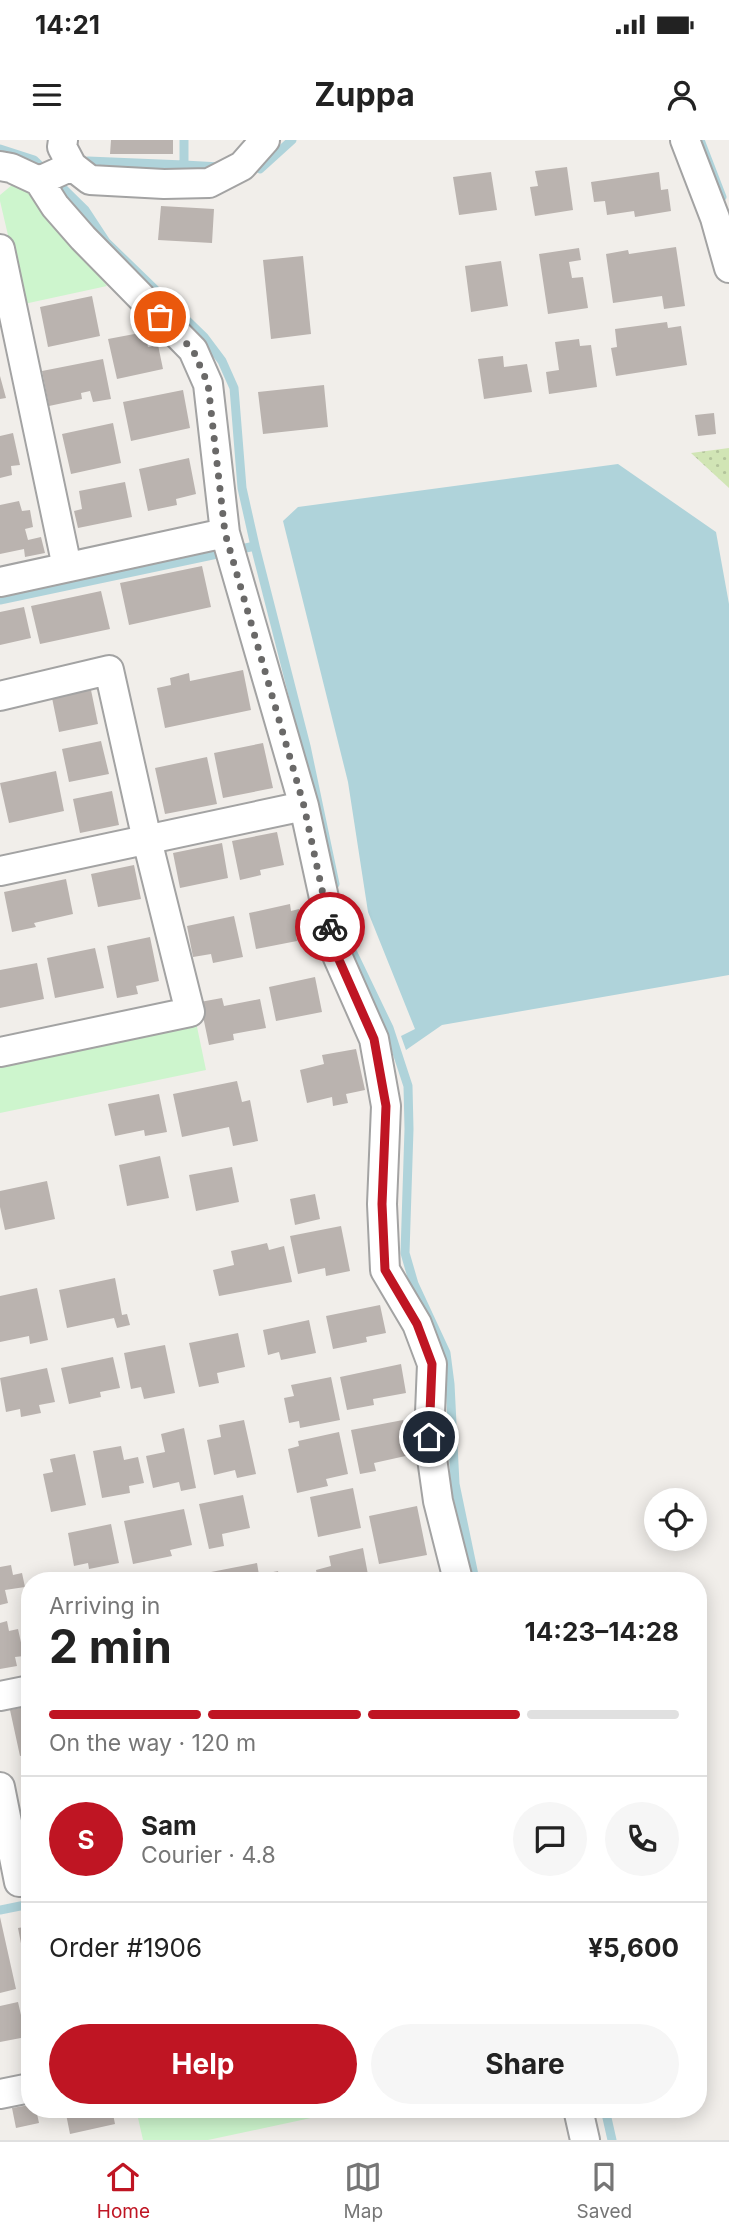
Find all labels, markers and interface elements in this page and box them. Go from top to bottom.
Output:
text: 14:21 [35,9,100,40]
text: Zuppa [314,75,415,114]
icon: menu [28,76,66,114]
icon: person [663,76,701,114]
pin [130,287,190,347]
icon: bag [141,298,179,336]
courier [295,892,365,962]
icon: bike [311,908,349,946]
pin [399,1407,459,1467]
icon: home [410,1418,448,1456]
map controls [644,1488,707,1551]
button: locate [644,1488,707,1551]
text: Arriving in [49,1592,160,1620]
text: 14:23–14:28 [525,1616,679,1647]
text: 2 min [49,1618,172,1674]
text: On the way · 120 m [49,1729,256,1757]
button: chat [513,1802,587,1876]
button: phone [605,1802,679,1876]
text: Sam [141,1810,197,1841]
text: S [77,1824,95,1855]
text: Courier · 4.8 [141,1841,276,1869]
text: Order #1906 [49,1932,202,1963]
text: ¥5,600 [588,1932,679,1963]
button: Help [49,2024,357,2104]
button: Share [371,2024,679,2104]
tab: Home [97,2158,150,2223]
tab: Map [344,2158,383,2223]
tab: Saved [577,2158,632,2223]

